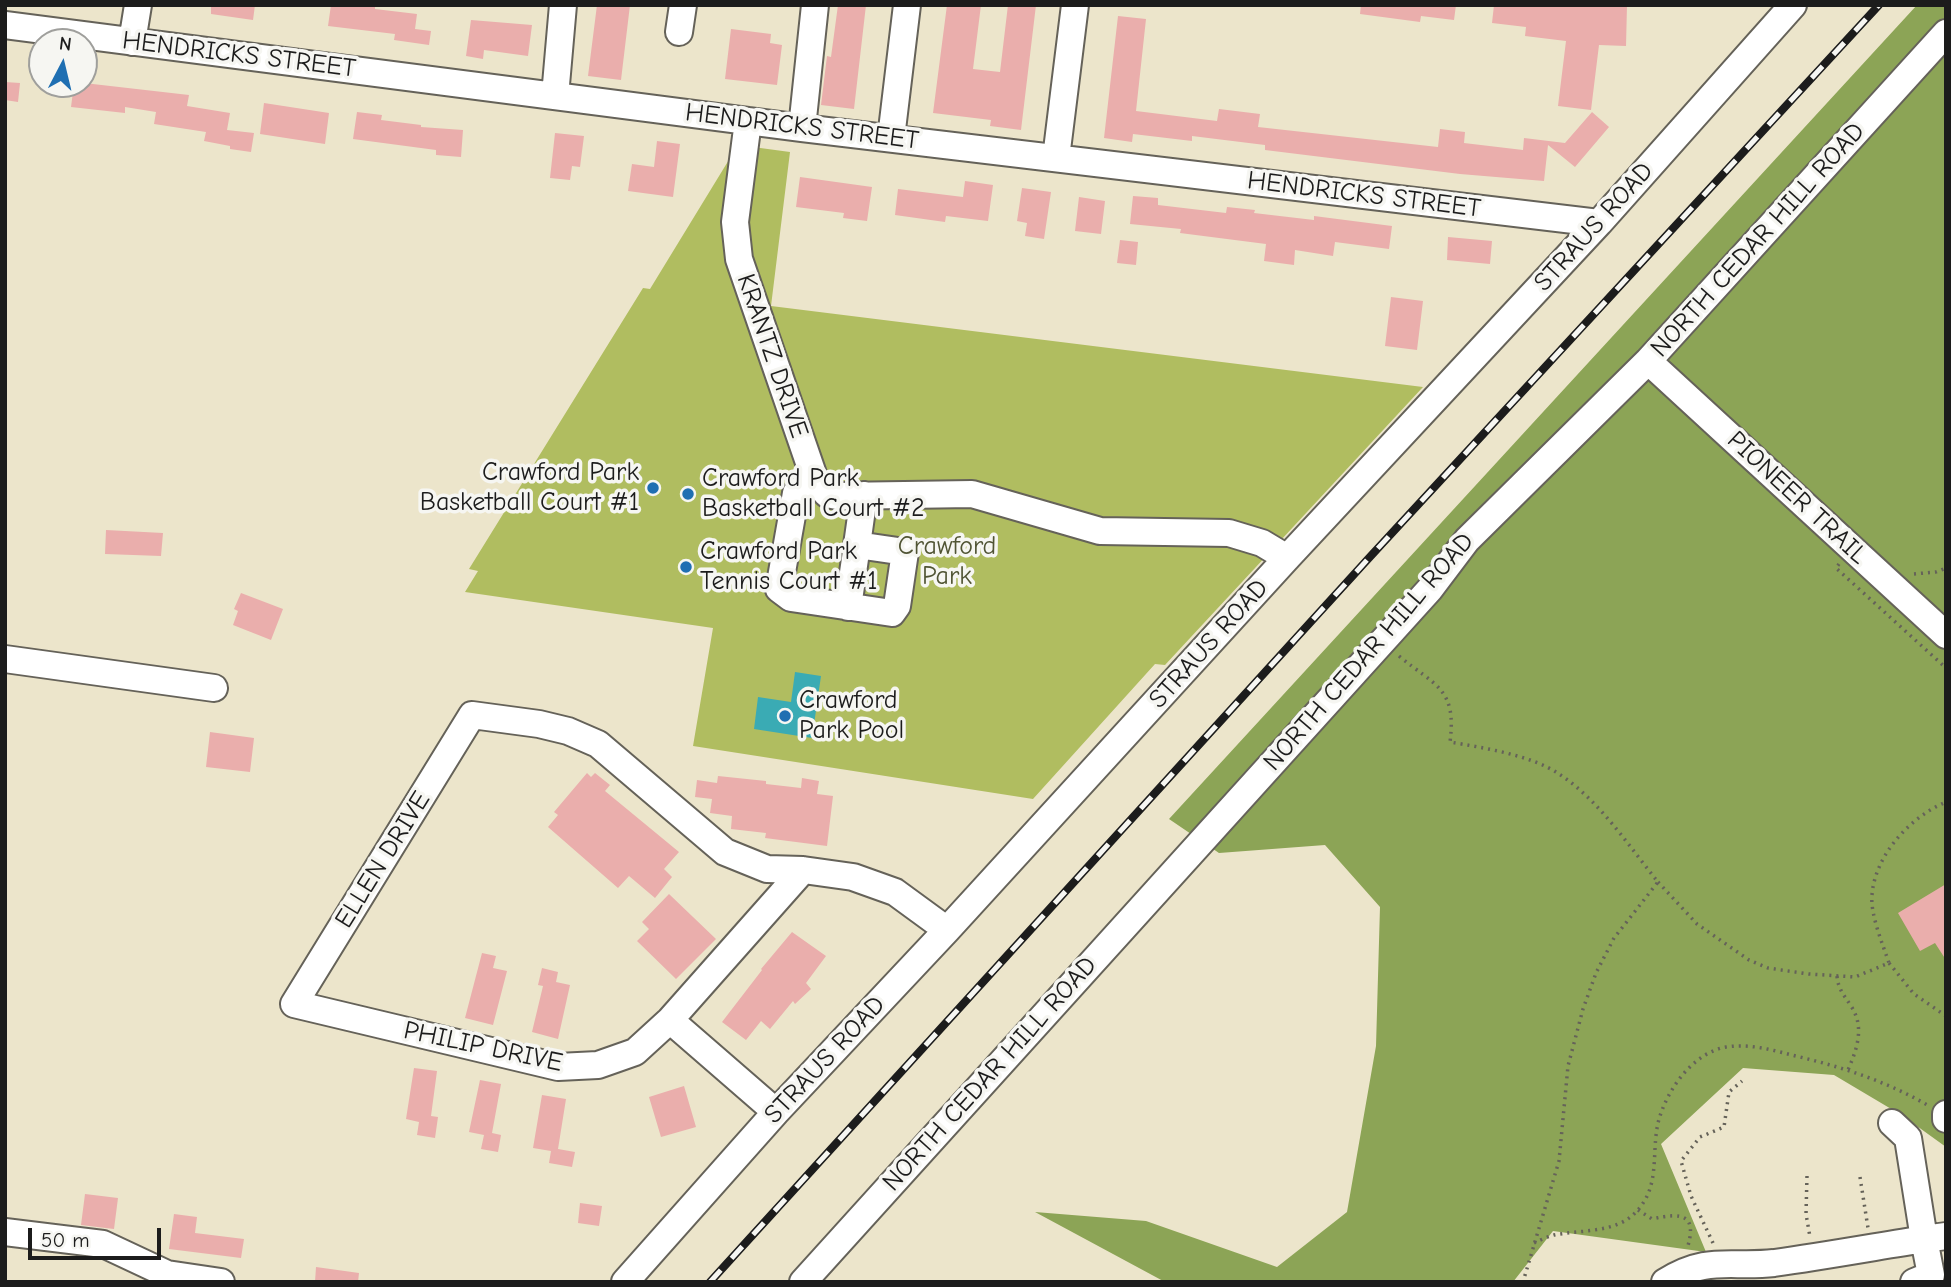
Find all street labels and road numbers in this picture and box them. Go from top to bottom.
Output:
street label: HENDRICKS STREET [121,25,357,85]
street label: HENDRICKS STREET [684,97,920,157]
street label: NORTH CEDAR HILL ROAD [1644,116,1872,364]
street label: STRAUS ROAD [1528,156,1660,298]
street label: HENDRICKS STREET [1246,165,1482,225]
street label: KRANTZ DRIVE [729,270,815,442]
street label: PIONEER TRAIL [1720,425,1874,571]
street label: NORTH CEDAR HILL ROAD [1257,527,1481,777]
street label: STRAUS ROAD [1143,573,1275,715]
street label: ELLEN DRIVE [329,786,437,934]
street label: NORTH CEDAR HILL ROAD [876,950,1104,1198]
street label: STRAUS ROAD [758,990,892,1130]
street label: PHILIP DRIVE [401,1015,565,1079]

